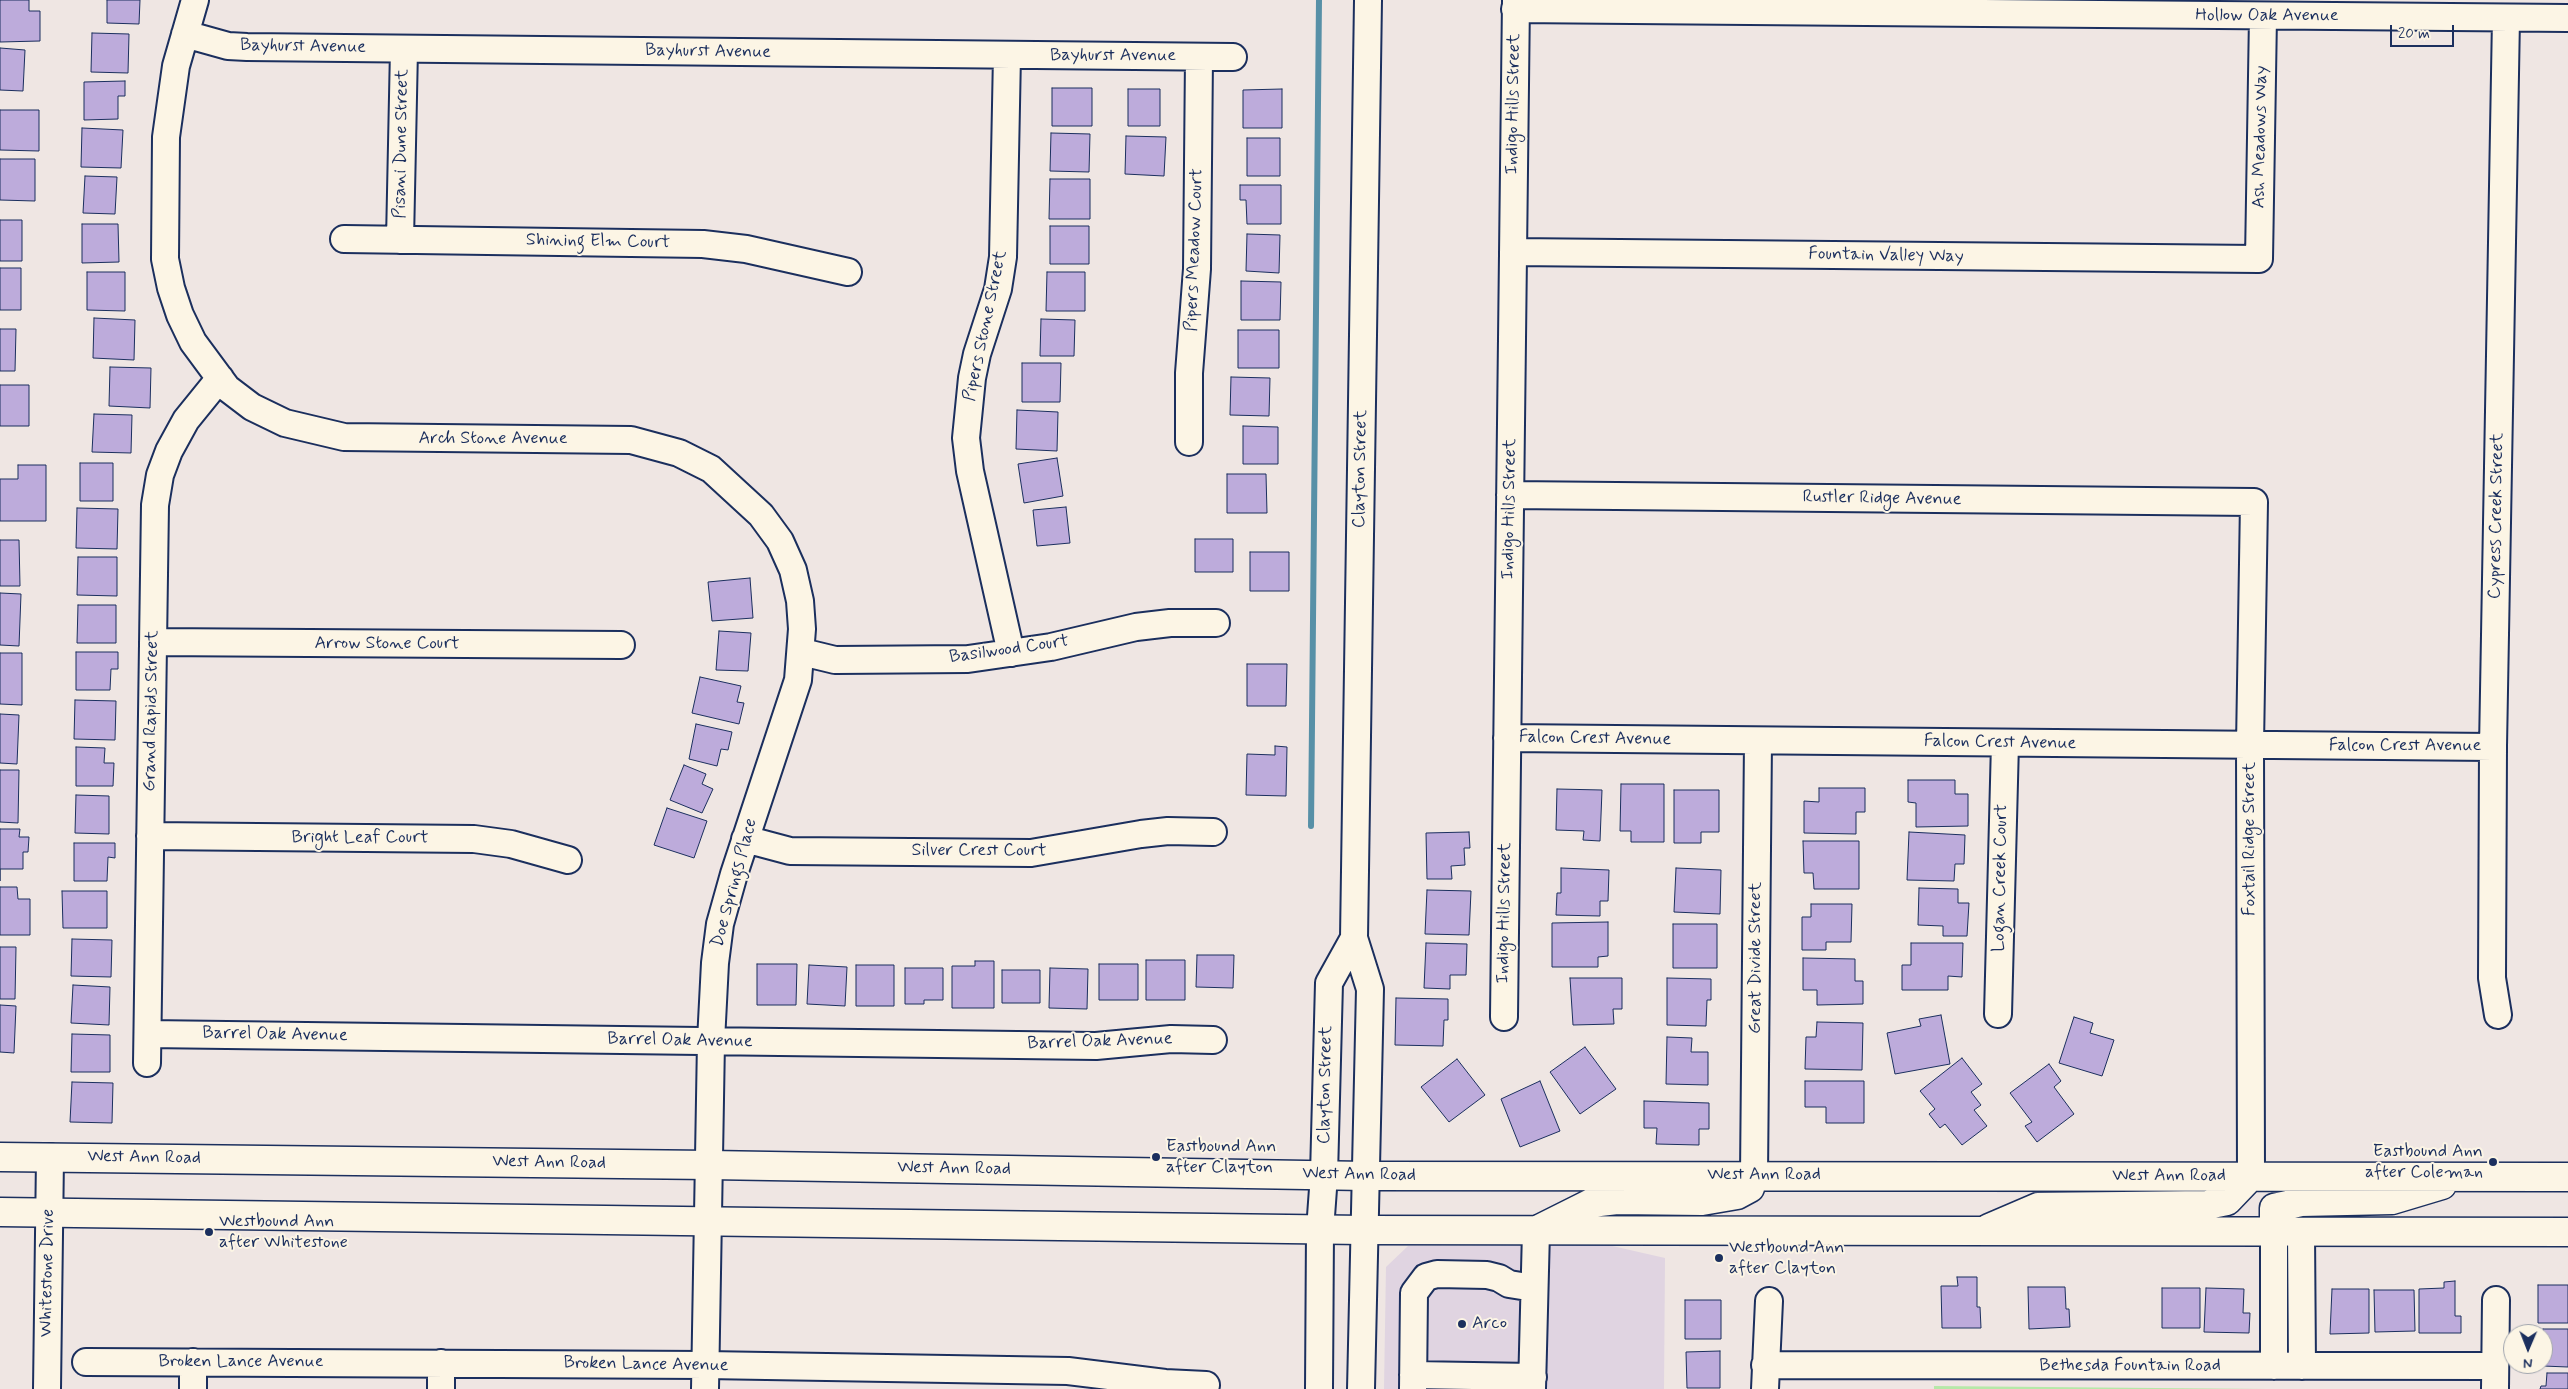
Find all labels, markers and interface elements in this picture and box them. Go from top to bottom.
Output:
street label: Hollow Oak Avenue [2195,5,2339,27]
scale bar [2393,15,2457,47]
text: 20 m [2398,24,2430,44]
street label: Indigo Hills Street [1502,33,1526,175]
street label: Bayhurst Avenue [240,35,366,59]
street label: Bayhurst Avenue [645,40,771,64]
street label: Bayhurst Avenue [1050,45,1176,67]
street label: Ash Meadows Way [2249,65,2273,209]
street label: Pisani Dune Street [390,69,414,219]
street label: Pipers Meadow Court [1181,168,1209,332]
street label: Shining Elm Court [526,230,670,254]
street label: Fountain Valley Way [1808,244,1964,268]
street label: Pipers Stone Street [959,249,1013,403]
street label: Clayton Street [1349,410,1373,528]
street label: Arch Stone Avenue [418,428,568,450]
street label: Cypress Creek Street [2485,433,2509,599]
street label: Indigo Hills Street [1498,438,1522,580]
street label: Rustler Ridge Avenue [1802,487,1962,511]
street label: Grand Rapids Street [140,630,164,792]
street label: Basilwood Court [948,631,1070,669]
street label: Arrow Stone Court [314,633,460,655]
street label: Falcon Crest Avenue [1519,727,1671,751]
street label: Falcon Crest Avenue [1924,731,2076,755]
street label: Falcon Crest Avenue [2329,735,2481,757]
street label: Foxtail Ridge Street [2239,762,2261,916]
street label: Logan Creek Court [1989,804,2013,952]
street label: Doe Springs Place [707,816,763,950]
street label: Bright Leaf Court [292,827,428,849]
street label: Silver Crest Court [911,840,1047,862]
street label: Indigo Hills Street [1493,842,1517,984]
street label: Great Divide Street [1745,882,1767,1034]
street label: Barrel Oak Avenue [202,1023,348,1047]
street label: Clayton Street [1314,1026,1338,1144]
street label: Barrel Oak Avenue [607,1029,753,1053]
street label: Barrel Oak Avenue [1027,1029,1173,1055]
place label: Eastbound Ann after Clayton [1166,1136,1276,1178]
place label: Eastbound Ann after Coleman [2365,1141,2483,1184]
street label: West Ann Road [87,1146,201,1170]
street label: West Ann Road [492,1151,606,1175]
marker: Eastbound Ann after Clayton [1150,1151,1162,1163]
marker: Eastbound Ann after Coleman [2487,1156,2499,1168]
street label: West Ann Road [897,1157,1011,1181]
street label: West Ann Road [1302,1163,1416,1187]
street label: West Ann Road [1707,1164,1821,1186]
street label: West Ann Road [2112,1165,2226,1187]
street label: Whitestone Drive [36,1209,60,1337]
place label: Westbound Ann after Whitestone [219,1211,348,1254]
marker: Westbound Ann after Whitestone [203,1226,215,1238]
place label: Westbound Ann after Clayton [1729,1237,1844,1280]
marker: Westbound Ann after Clayton [1713,1252,1725,1264]
place label: Arco [1472,1313,1507,1335]
marker: Arco [1456,1318,1468,1330]
north arrow [2503,1324,2553,1374]
street label: Broken Lance Avenue [158,1351,324,1373]
street label: Broken Lance Avenue [563,1353,729,1377]
text: N [2523,1354,2533,1372]
street label: Bethesda Fountain Road [2039,1355,2221,1377]

